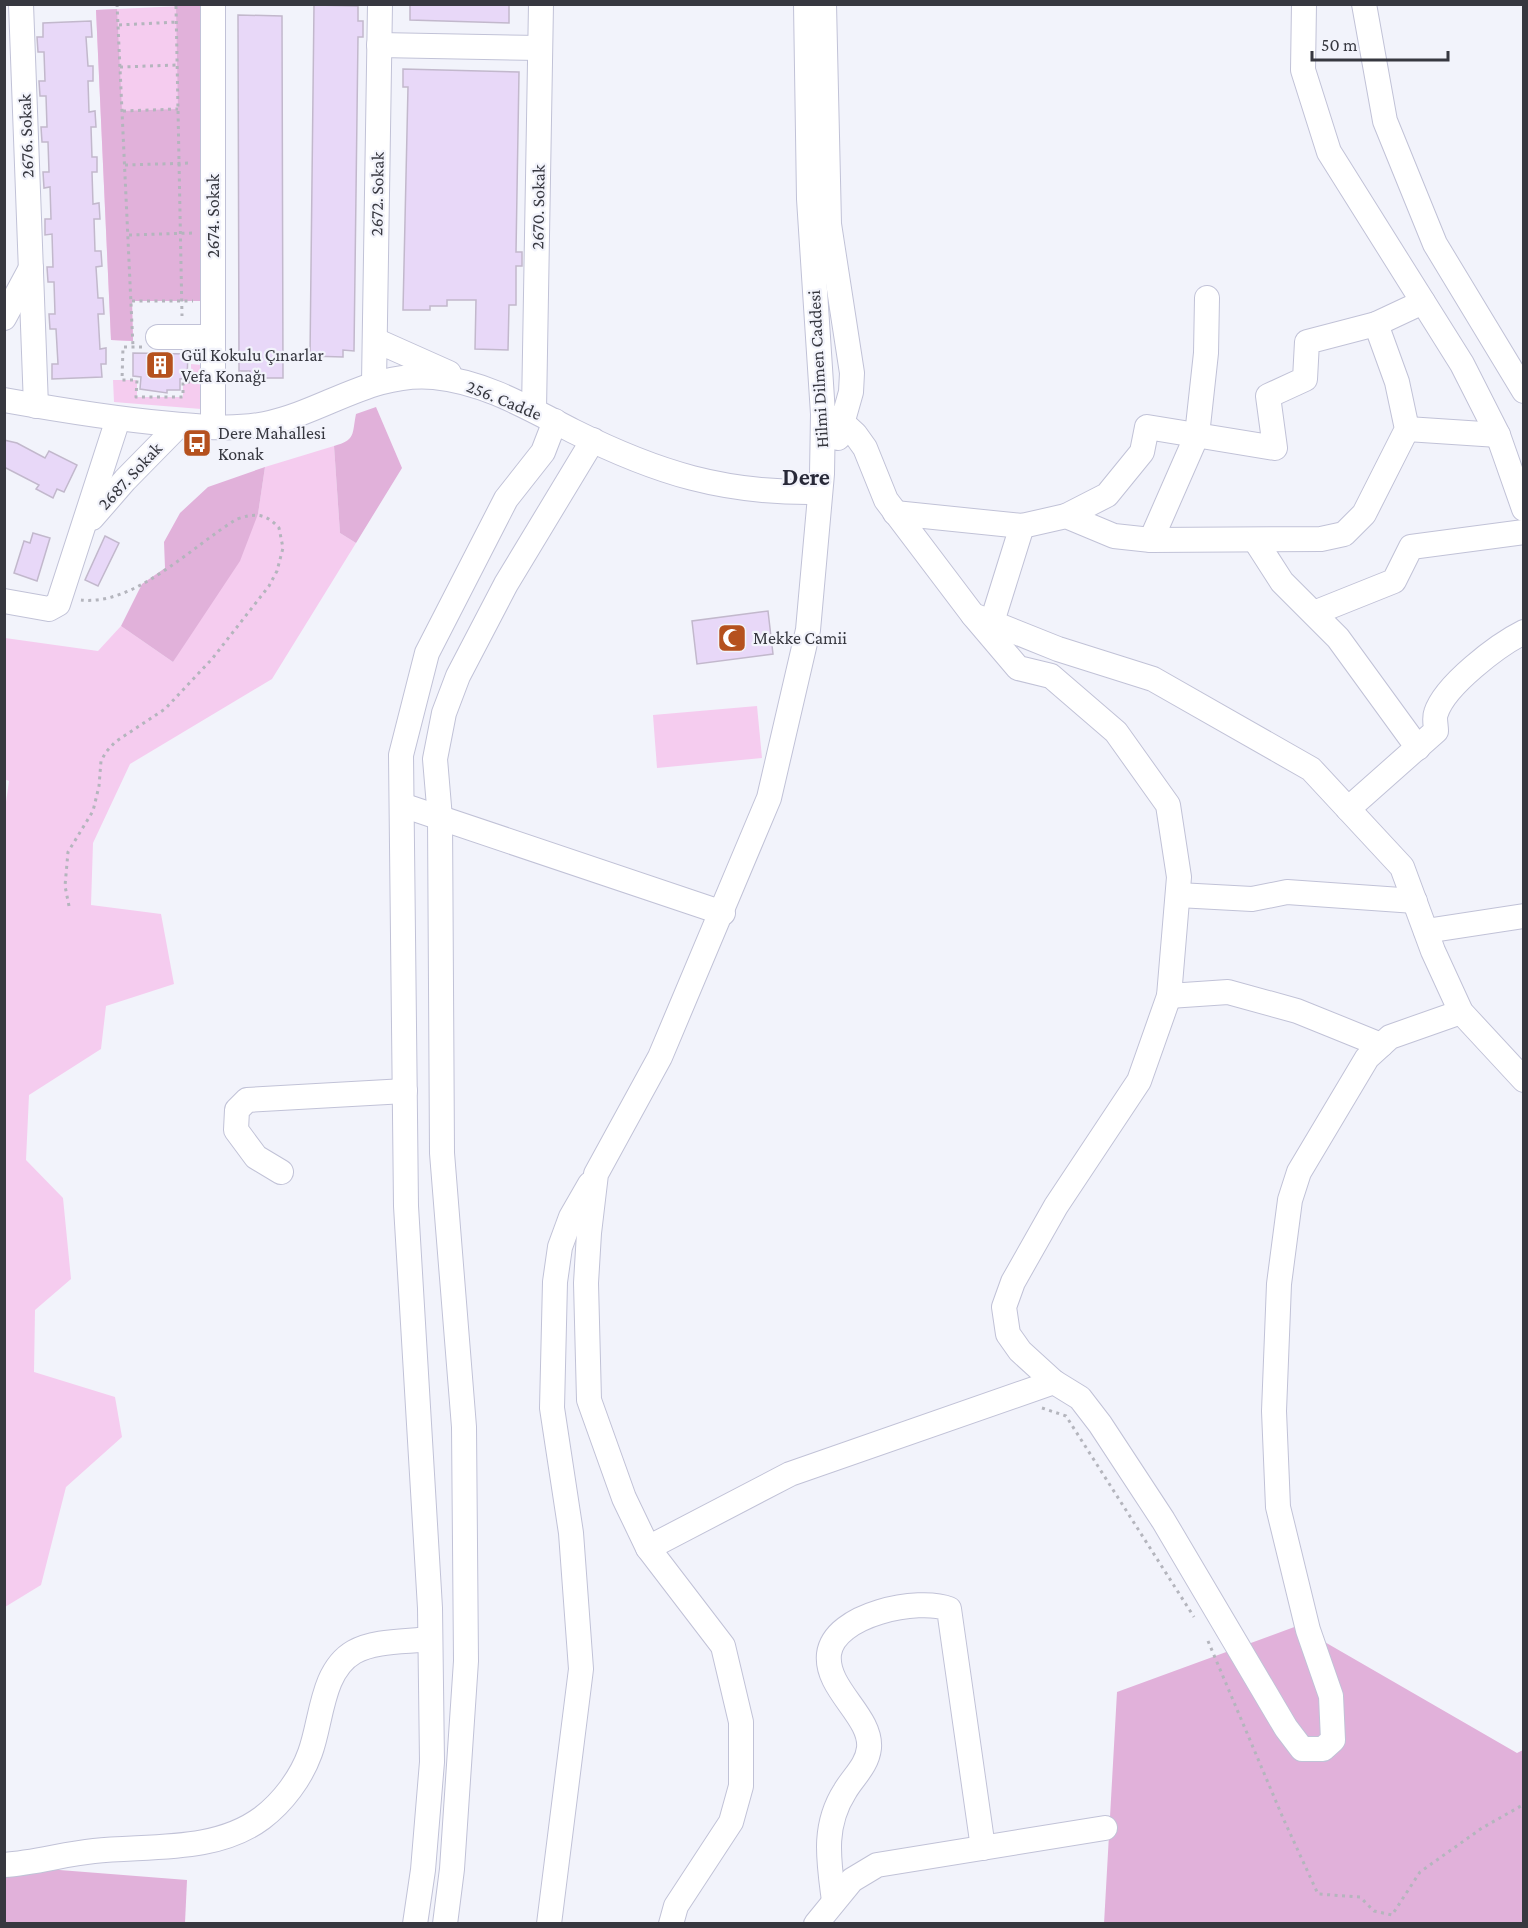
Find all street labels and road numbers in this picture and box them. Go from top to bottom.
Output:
street label: 2676. Sokak [15,93,37,179]
street label: 2672. Sokak [366,151,388,236]
street label: 2670. Sokak [527,164,549,250]
street label: 2674. Sokak [203,174,223,258]
street label: Hilmi Dilmen Caddesi [804,289,832,448]
street label: 256. Cadde [464,376,545,424]
street label: 2687. Sokak [94,438,166,514]

